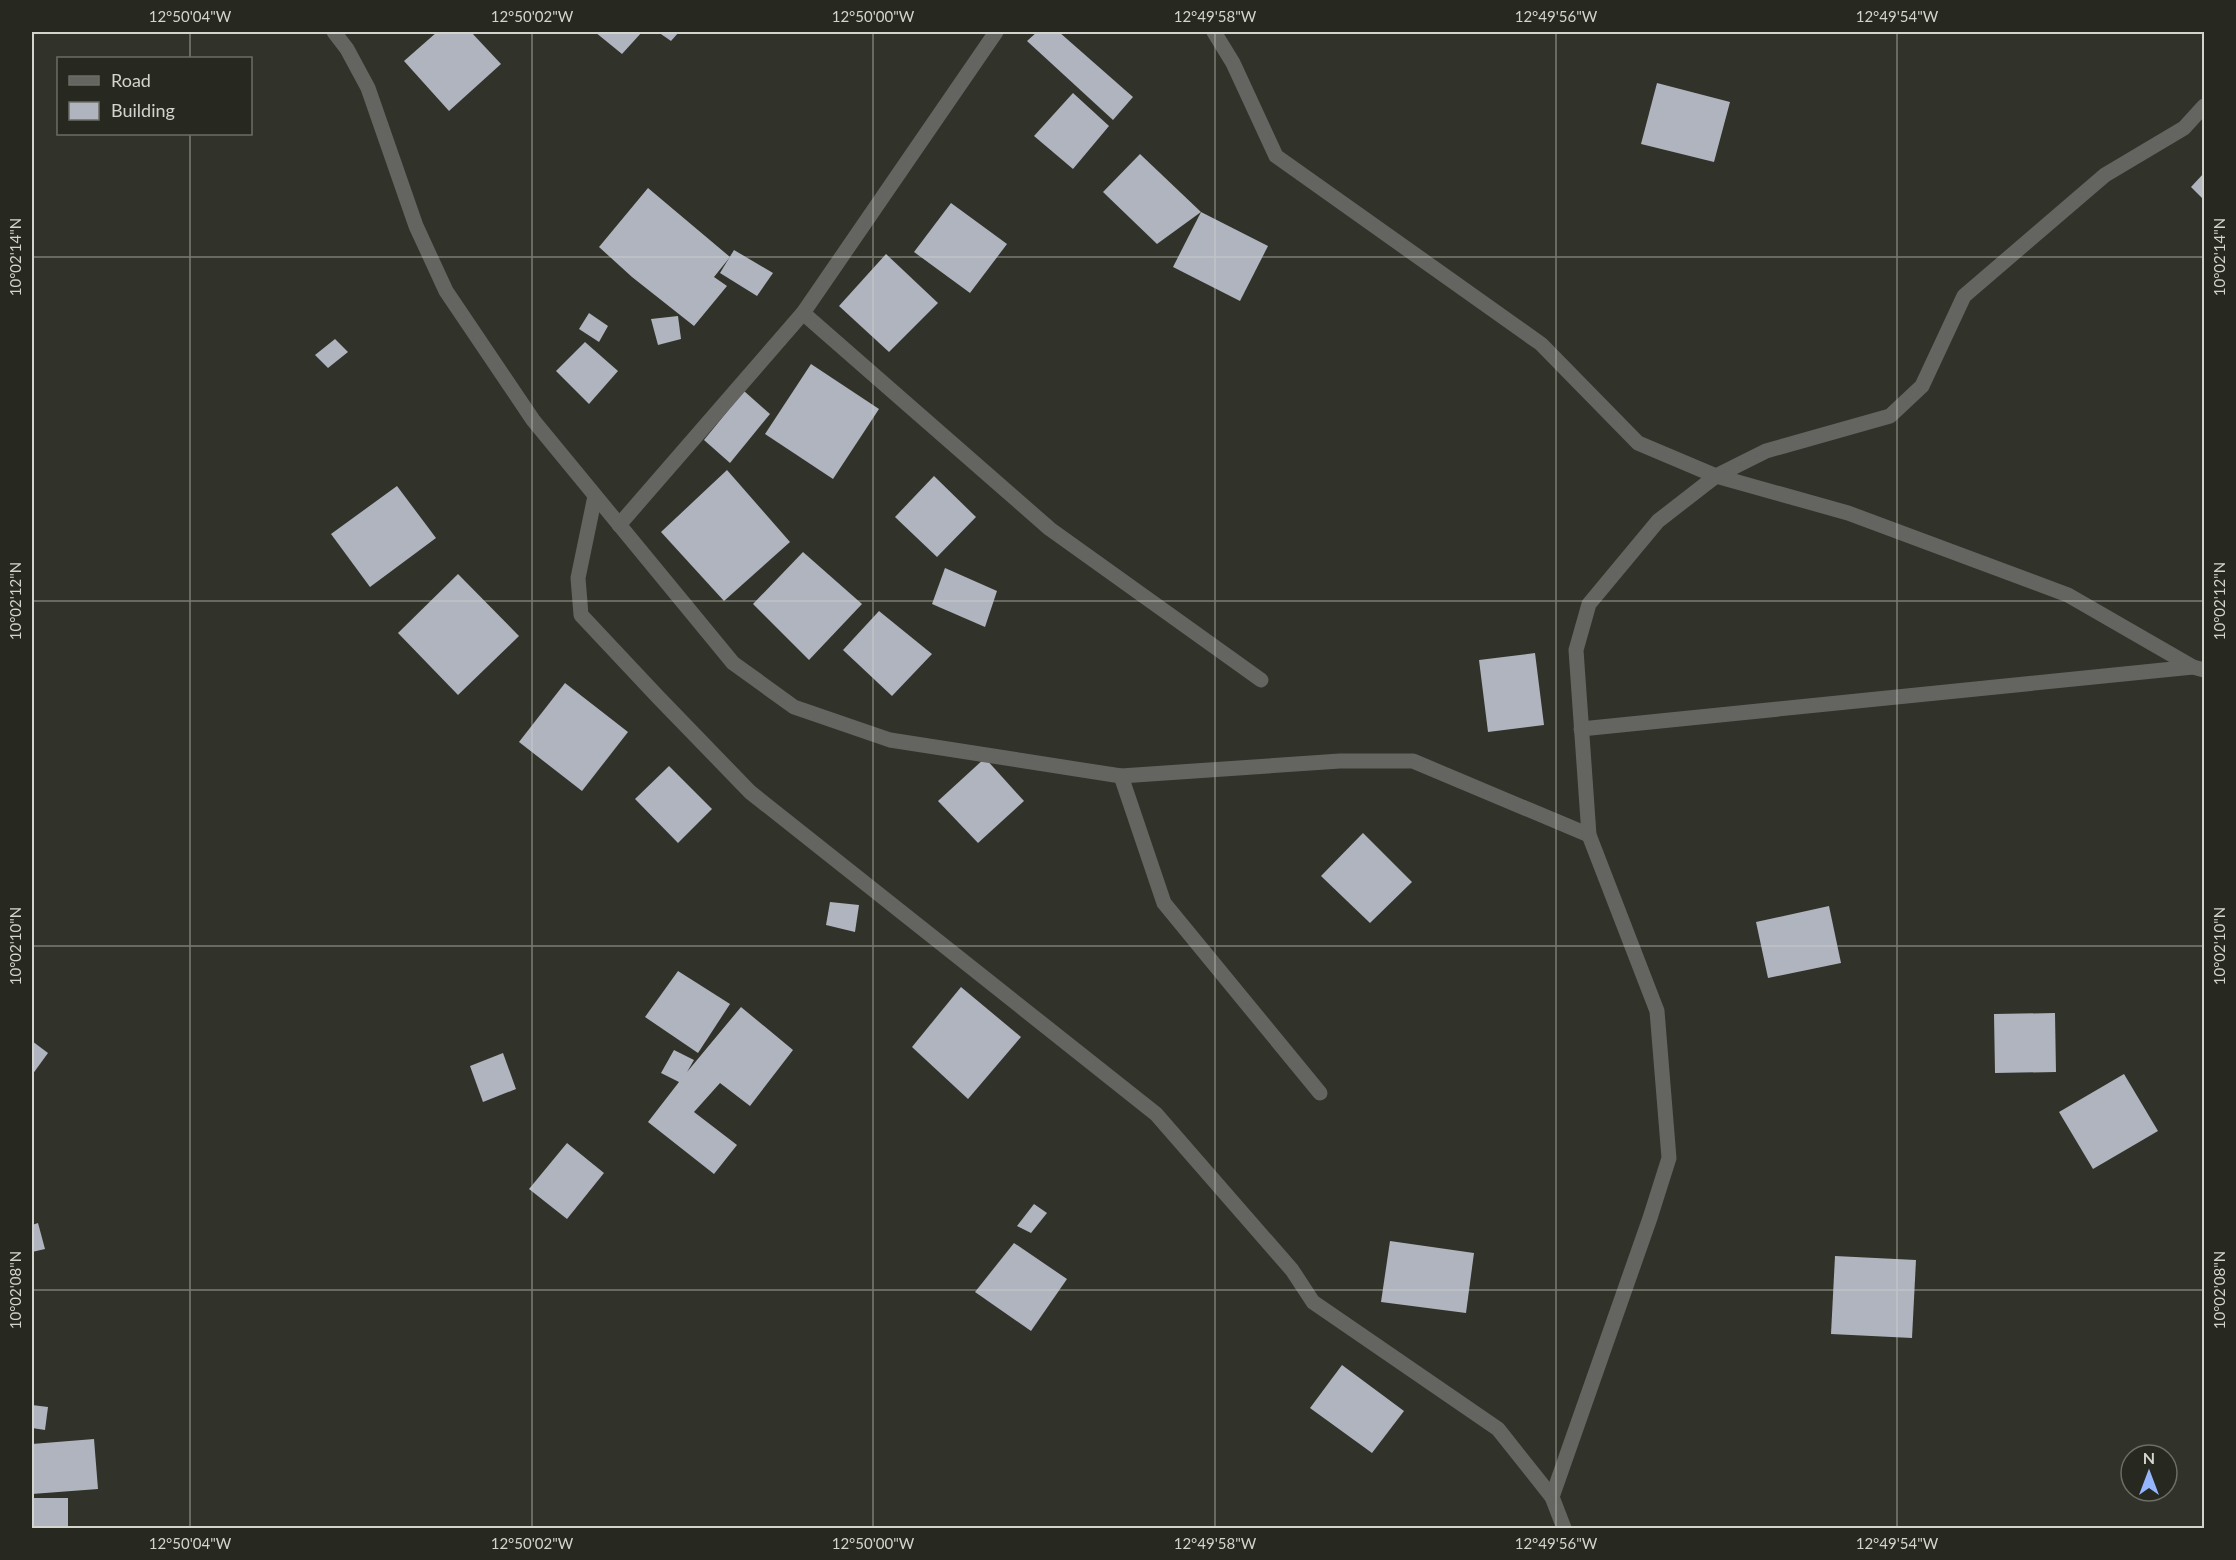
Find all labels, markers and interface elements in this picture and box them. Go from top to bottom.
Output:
text: 12°50'04"W [149,7,232,25]
text: 12°50'02"W [491,7,574,25]
text: 12°50'00"W [832,7,915,25]
text: 12°49'58"W [1174,7,1257,25]
text: 12°49'56"W [1515,7,1598,25]
text: 12°49'54"W [1856,7,1939,25]
legend [57,57,252,135]
text: Road [111,69,151,91]
text: Building [111,99,175,121]
text: 10°02'14"N [6,218,24,296]
text: 10°02'14"N [2210,218,2228,296]
text: 10°02'12"N [6,562,24,640]
text: 10°02'12"N [2210,562,2228,640]
text: 10°02'10"N [6,907,24,985]
text: 10°02'10"N [2210,907,2228,985]
text: 10°02'08"N [6,1251,24,1329]
text: 10°02'08"N [2210,1251,2228,1329]
north arrow [2119,1443,2179,1503]
text: N [2143,1448,2155,1467]
text: 12°50'04"W [149,1534,232,1552]
text: 12°50'02"W [491,1534,574,1552]
text: 12°50'00"W [832,1534,915,1552]
text: 12°49'58"W [1174,1534,1257,1552]
text: 12°49'56"W [1515,1534,1598,1552]
text: 12°49'54"W [1856,1534,1939,1552]

